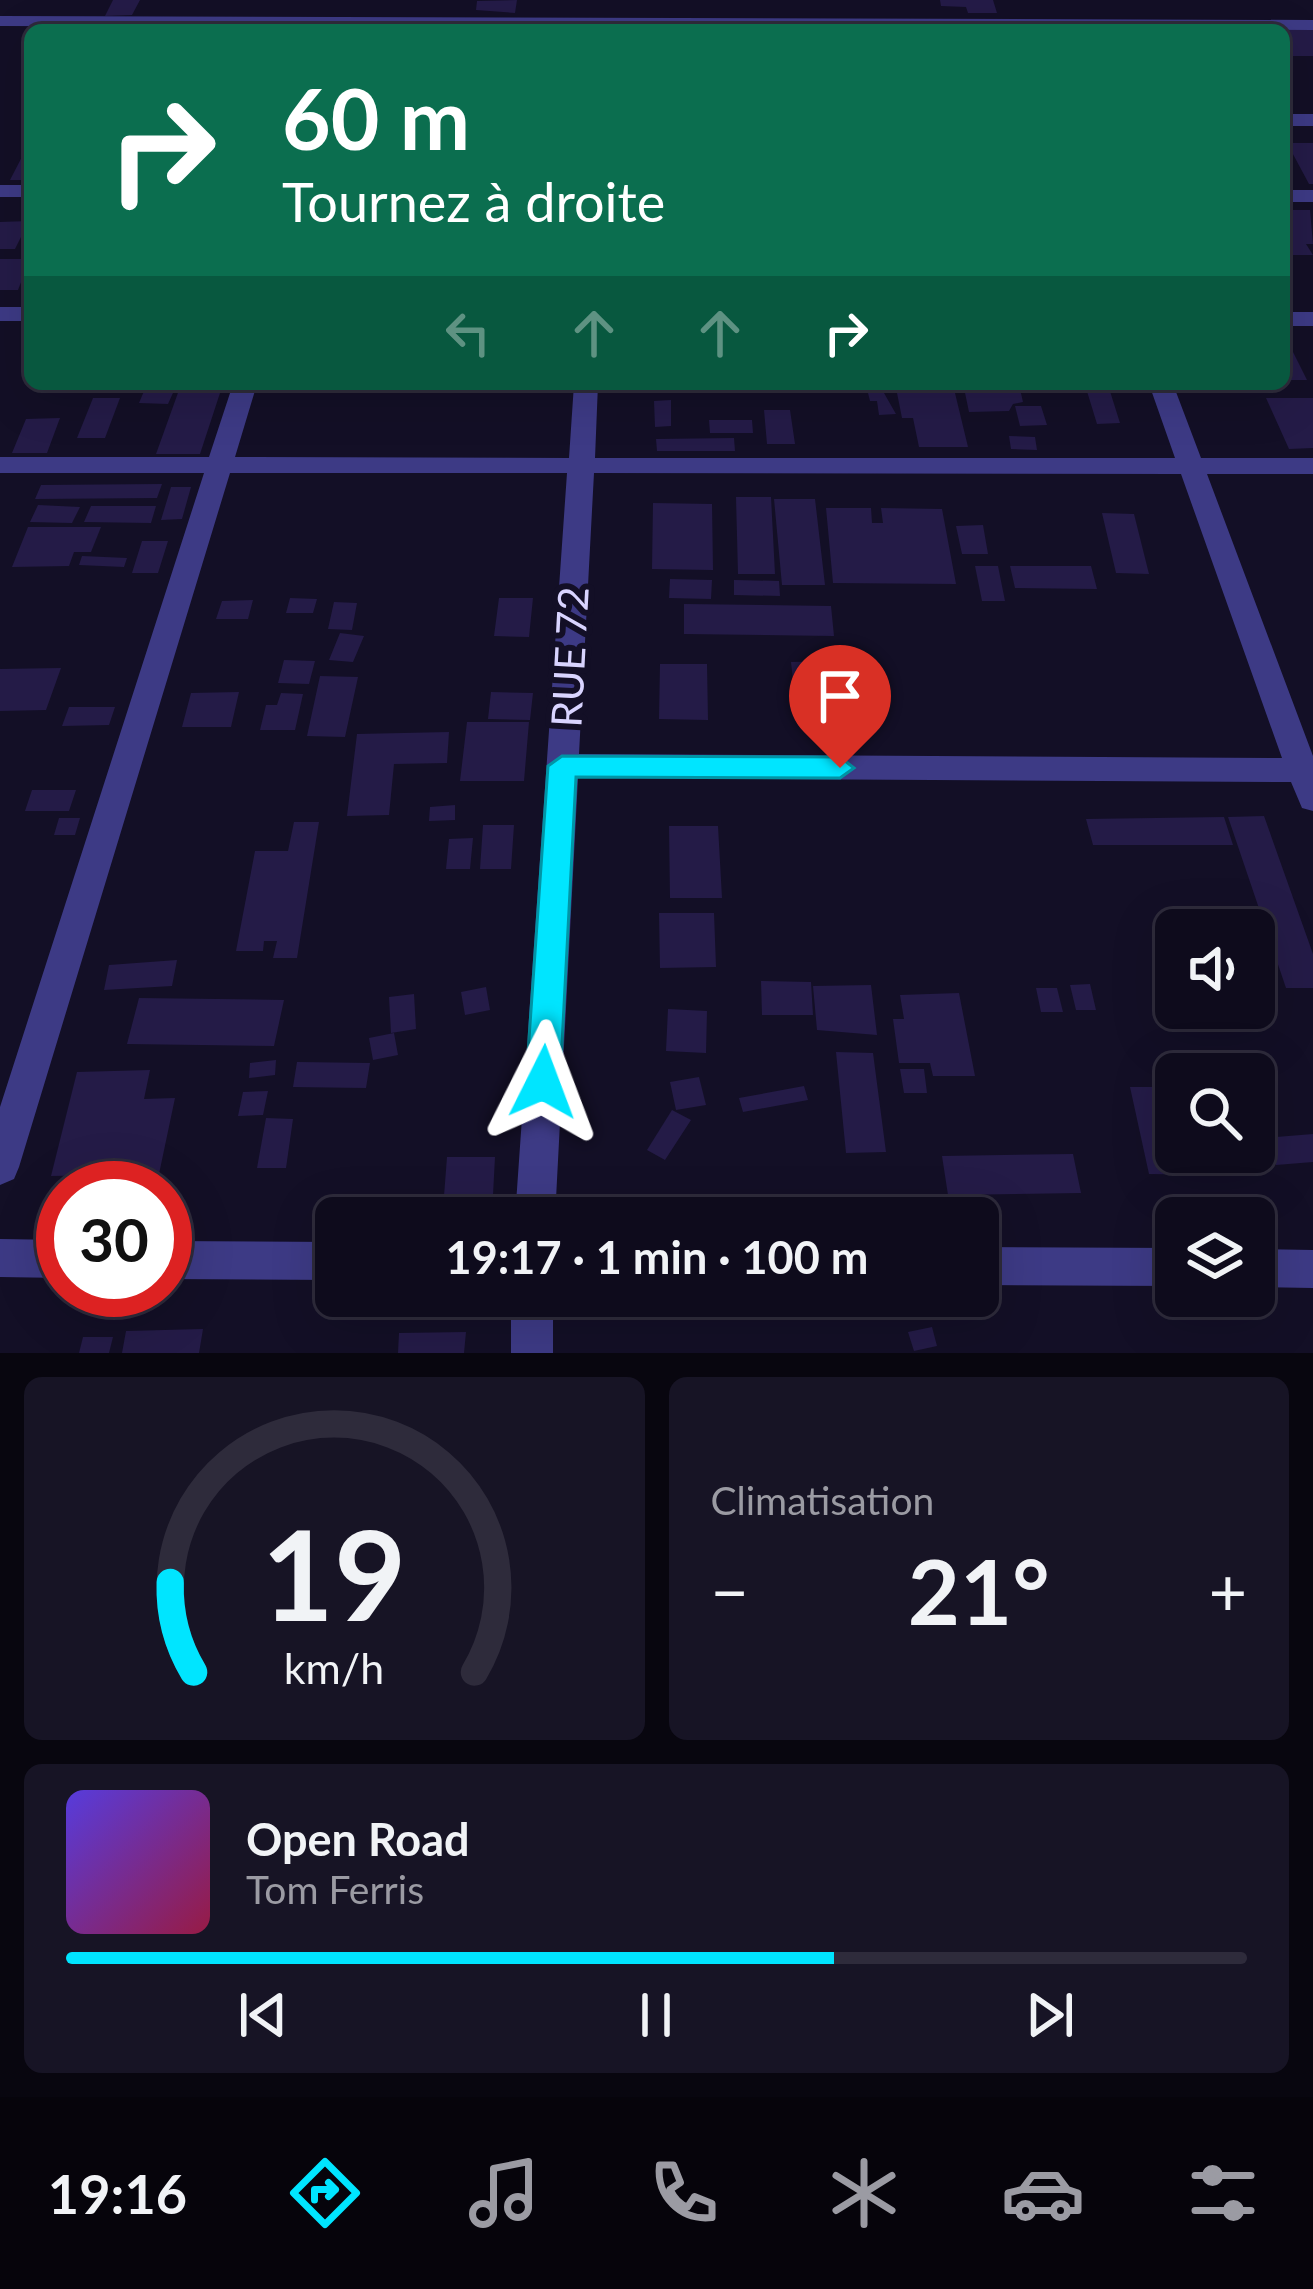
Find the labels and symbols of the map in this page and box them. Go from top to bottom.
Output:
street label: RUE 72 [540,585,598,729]
pin [789,645,891,768]
position arrow [480,1019,606,1145]
speed limit sign: 30 [36,1161,192,1317]

